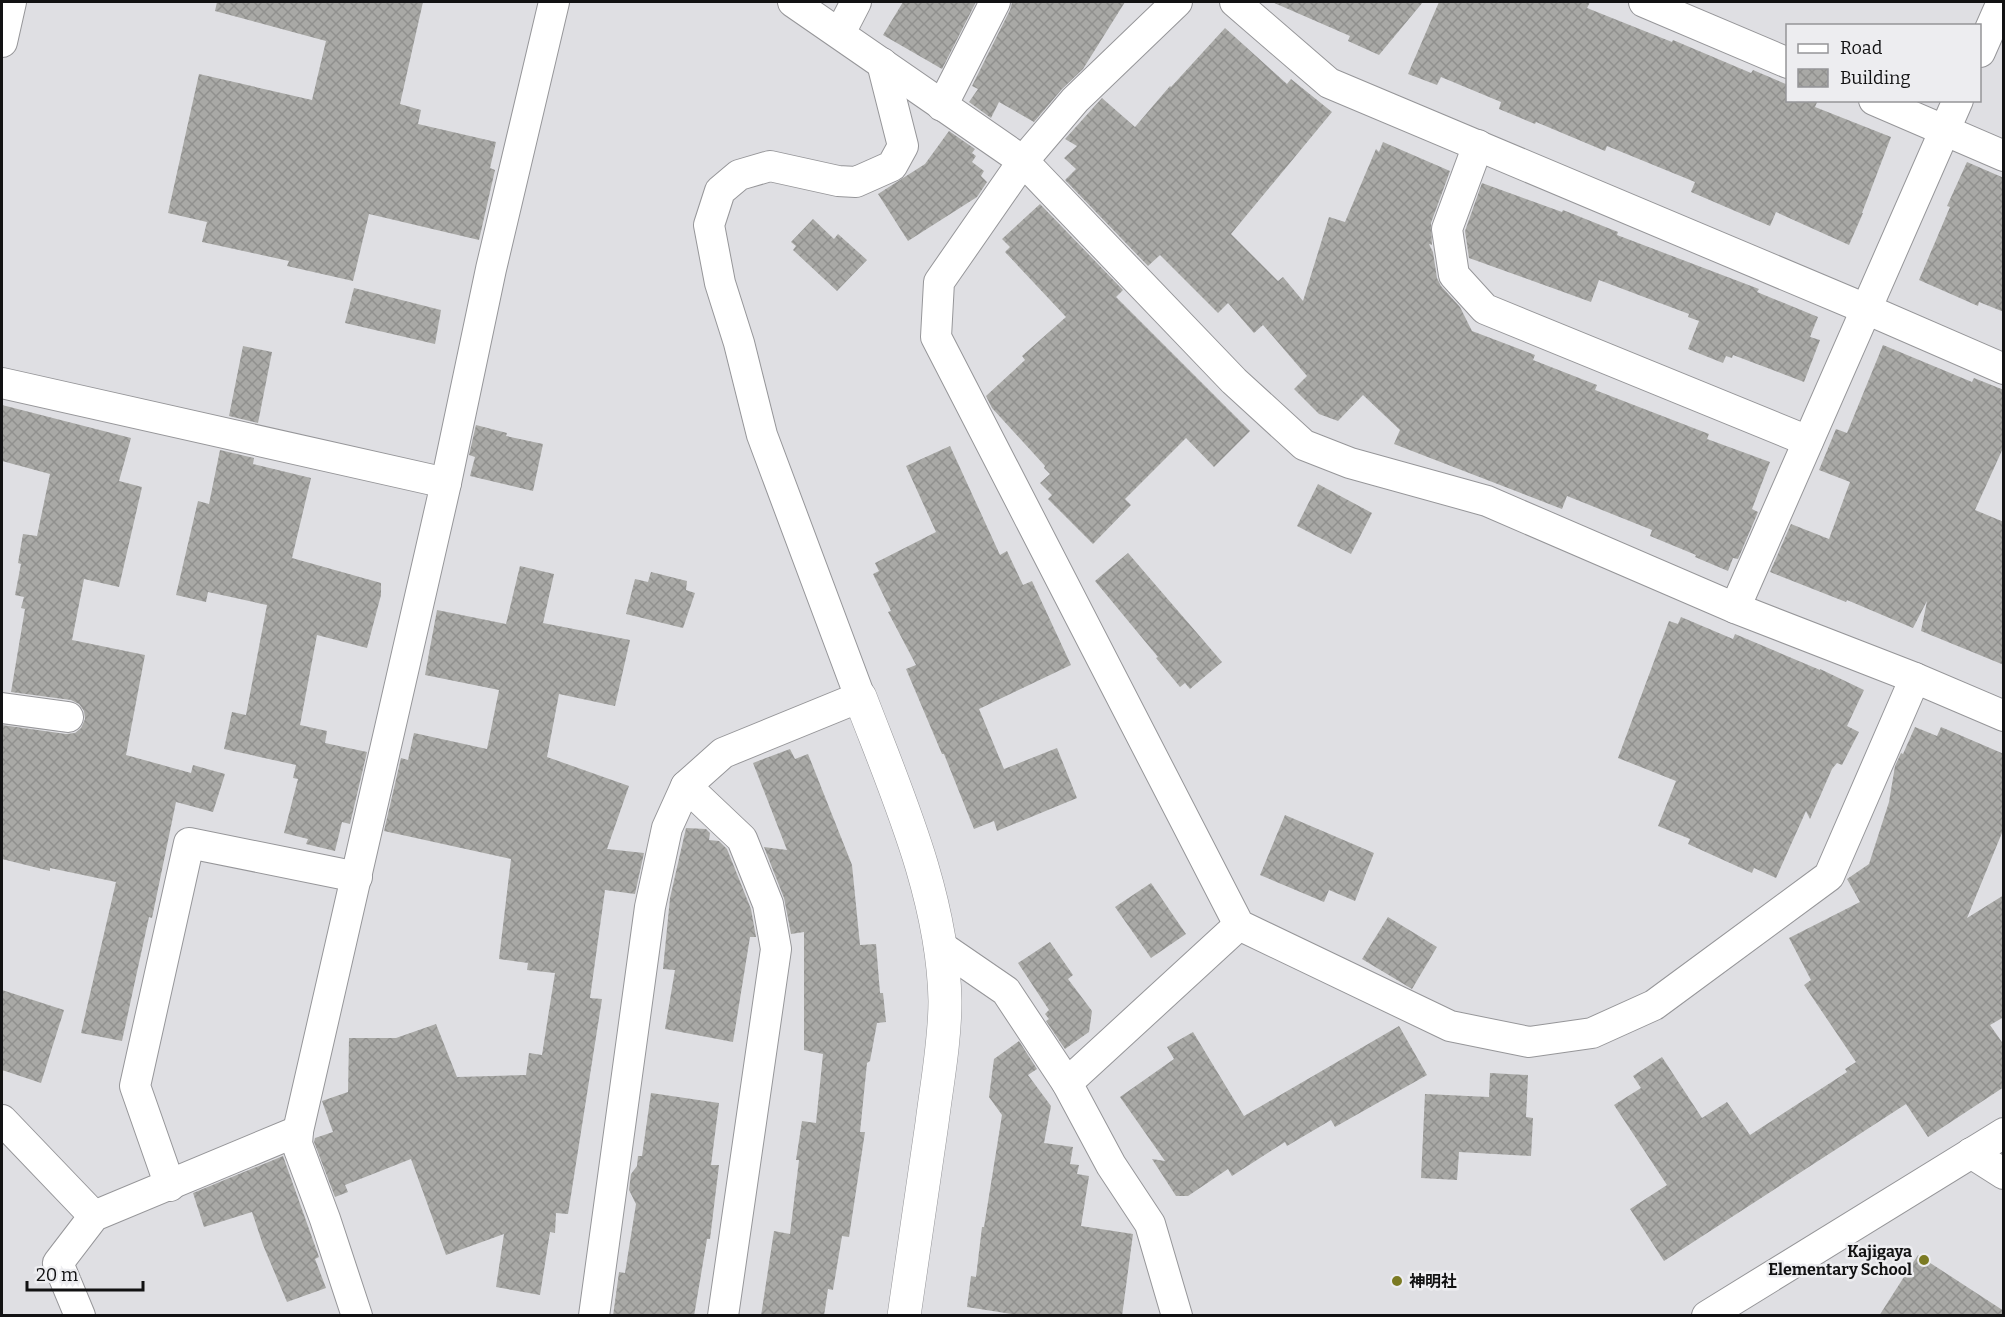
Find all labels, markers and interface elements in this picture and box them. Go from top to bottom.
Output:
legend [1786,24,1981,102]
text: Road [1840,37,1883,59]
text: Building [1840,67,1911,89]
place label: Kajigaya Elementary School [1768,1242,1912,1279]
marker: Kajigaya Elementary School [1917,1253,1931,1267]
scale bar [27,1254,142,1292]
text: 20 m [36,1264,78,1286]
place label: 神明社 [1409,1272,1457,1291]
marker: 神明社 [1390,1274,1404,1288]

